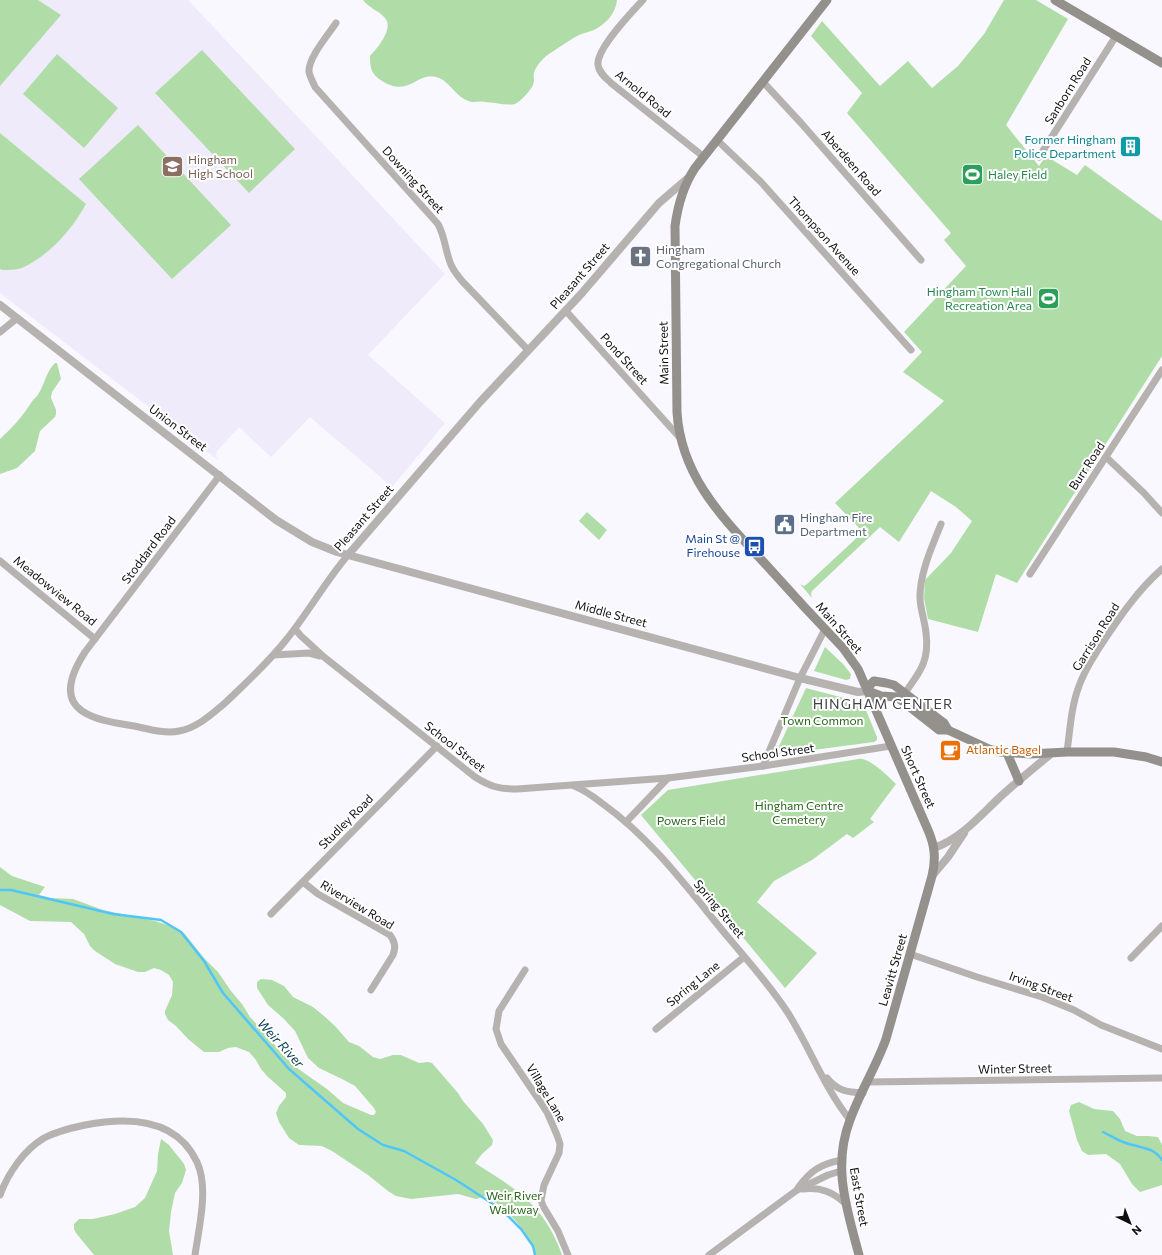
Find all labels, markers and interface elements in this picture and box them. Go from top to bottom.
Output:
street label: Sanborn Road [1041,54,1093,127]
street label: Arnold Road [613,67,674,120]
street label: Aberdeen Road [819,126,884,198]
place label: Former Hingham Police Department [1014,132,1116,160]
building icon: Former Hingham Police Department [1118,134,1144,160]
street label: Downing Street [380,143,447,216]
place label: Hingham High School [188,152,253,180]
school or university icon: Hingham High School [159,154,185,180]
sports icon: Haley Field [959,162,985,188]
place label: Haley Field [988,167,1047,181]
street label: Thompson Avenue [786,193,864,278]
street label: Pleasant Street [547,239,612,311]
place label: Hingham Congregational Church [656,242,781,270]
church icon: Hingham Congregational Church [627,244,653,270]
place label: Hingham Town Hall Recreation Area [927,284,1032,312]
sports icon: Hingham Town Hall Recreation Area [1035,286,1061,312]
street label: Main Street [655,321,671,385]
street label: Pond Street [598,330,652,387]
street label: Union Street [147,401,210,454]
street label: Burr Road [1065,439,1107,492]
street label: Pleasant Street [331,481,396,553]
place label: Hingham Fire Department [800,510,872,538]
public building icon: Hingham Fire Department [771,512,797,538]
street label: Stoddard Road [118,513,178,586]
place label: Main St @ Firehouse [685,531,740,559]
bus stop icon: Main St @ Firehouse [742,533,768,559]
street label: Meadowview Road [11,552,100,628]
street label: Middle Street [574,597,649,629]
street label: Main Street [814,599,866,656]
street label: Garrison Road [1069,600,1122,673]
district label: HINGHAM CENTER [813,695,953,712]
park label: Town Common [781,713,863,727]
street label: School Street [422,718,489,774]
cafe icon: Atlantic Bagel [938,737,964,763]
street label: School Street [741,740,815,764]
place label: Atlantic Bagel [966,742,1041,756]
street label: Short Street [899,743,939,810]
street label: Studley Road [315,791,375,851]
park label: Hingham Centre Cemetery [755,798,843,826]
park label: Powers Field [657,813,725,827]
street label: Spring Street [691,876,748,940]
street label: Riverview Road [318,877,397,932]
street label: Leavitt Street [875,932,909,1008]
street label: Spring Lane [663,958,722,1009]
street label: Irving Street [1007,968,1075,1004]
water label: Weir River [254,1015,308,1071]
street label: Winter Street [978,1060,1052,1076]
street label: Village Lane [524,1061,570,1124]
street label: East Street [848,1166,872,1228]
park label: Weir River Walkway [486,1188,542,1216]
north arrow [1110,1203,1150,1243]
text: N [1130,1223,1145,1238]

